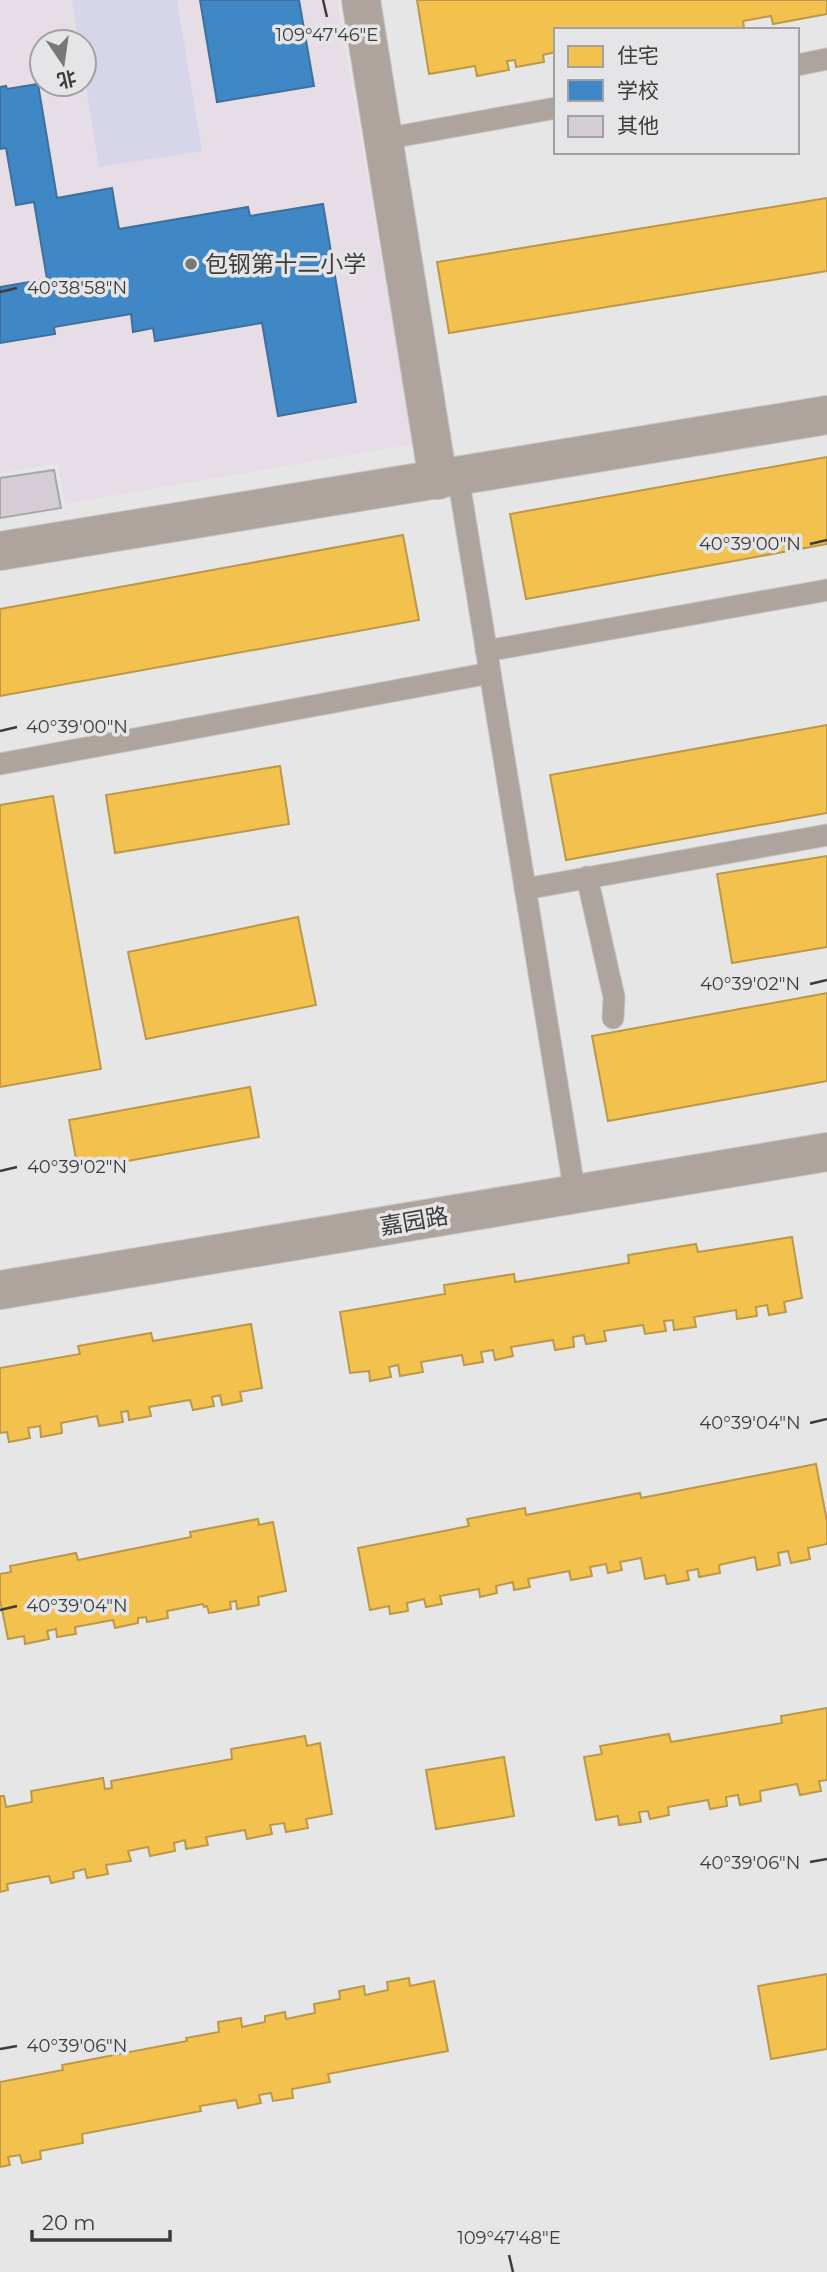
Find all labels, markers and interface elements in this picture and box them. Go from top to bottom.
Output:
text: 109°47'46"E [276,24,378,46]
north arrow [28,28,98,98]
legend [554,28,799,154]
text: 住宅 [617,43,659,68]
text: 北 [55,66,79,92]
text: 学校 [617,78,659,103]
text: 其他 [617,113,659,138]
place label: 包钢第十二小学 [205,250,366,278]
marker: 包钢第十二小学 [183,256,199,272]
text: 40°38'58"N [27,277,127,299]
text: 40°39'00"N [699,533,801,555]
text: 40°39'00"N [26,716,128,738]
text: 40°39'02"N [700,973,800,995]
text: 40°39'02"N [27,1156,127,1178]
street label: 嘉园路 [378,1201,450,1241]
text: 40°39'04"N [699,1412,801,1434]
text: 40°39'04"N [26,1595,128,1617]
text: 40°39'06"N [700,1852,800,1874]
text: 40°39'06"N [27,2035,127,2057]
scale bar [32,2198,170,2242]
text: 20 m [42,2210,96,2235]
text: 109°47'48"E [457,2227,561,2249]

